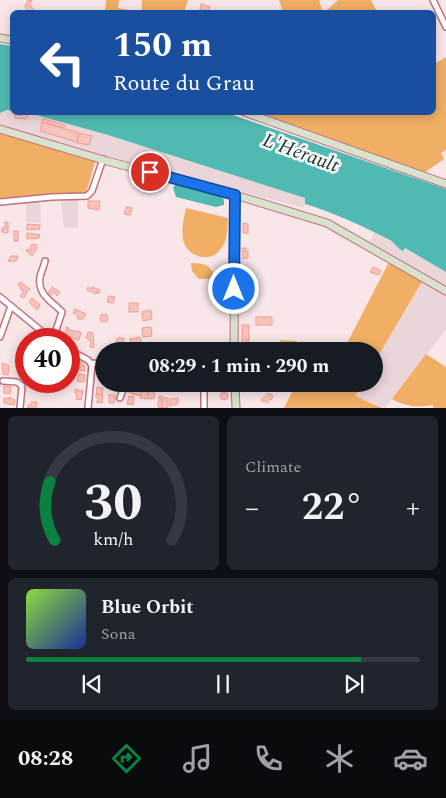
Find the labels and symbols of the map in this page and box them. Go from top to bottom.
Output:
water label: L'Hérault [258,125,344,181]
pin [129,151,171,193]
position arrow [207,262,259,314]
speed limit sign: 40 [15,328,80,393]

